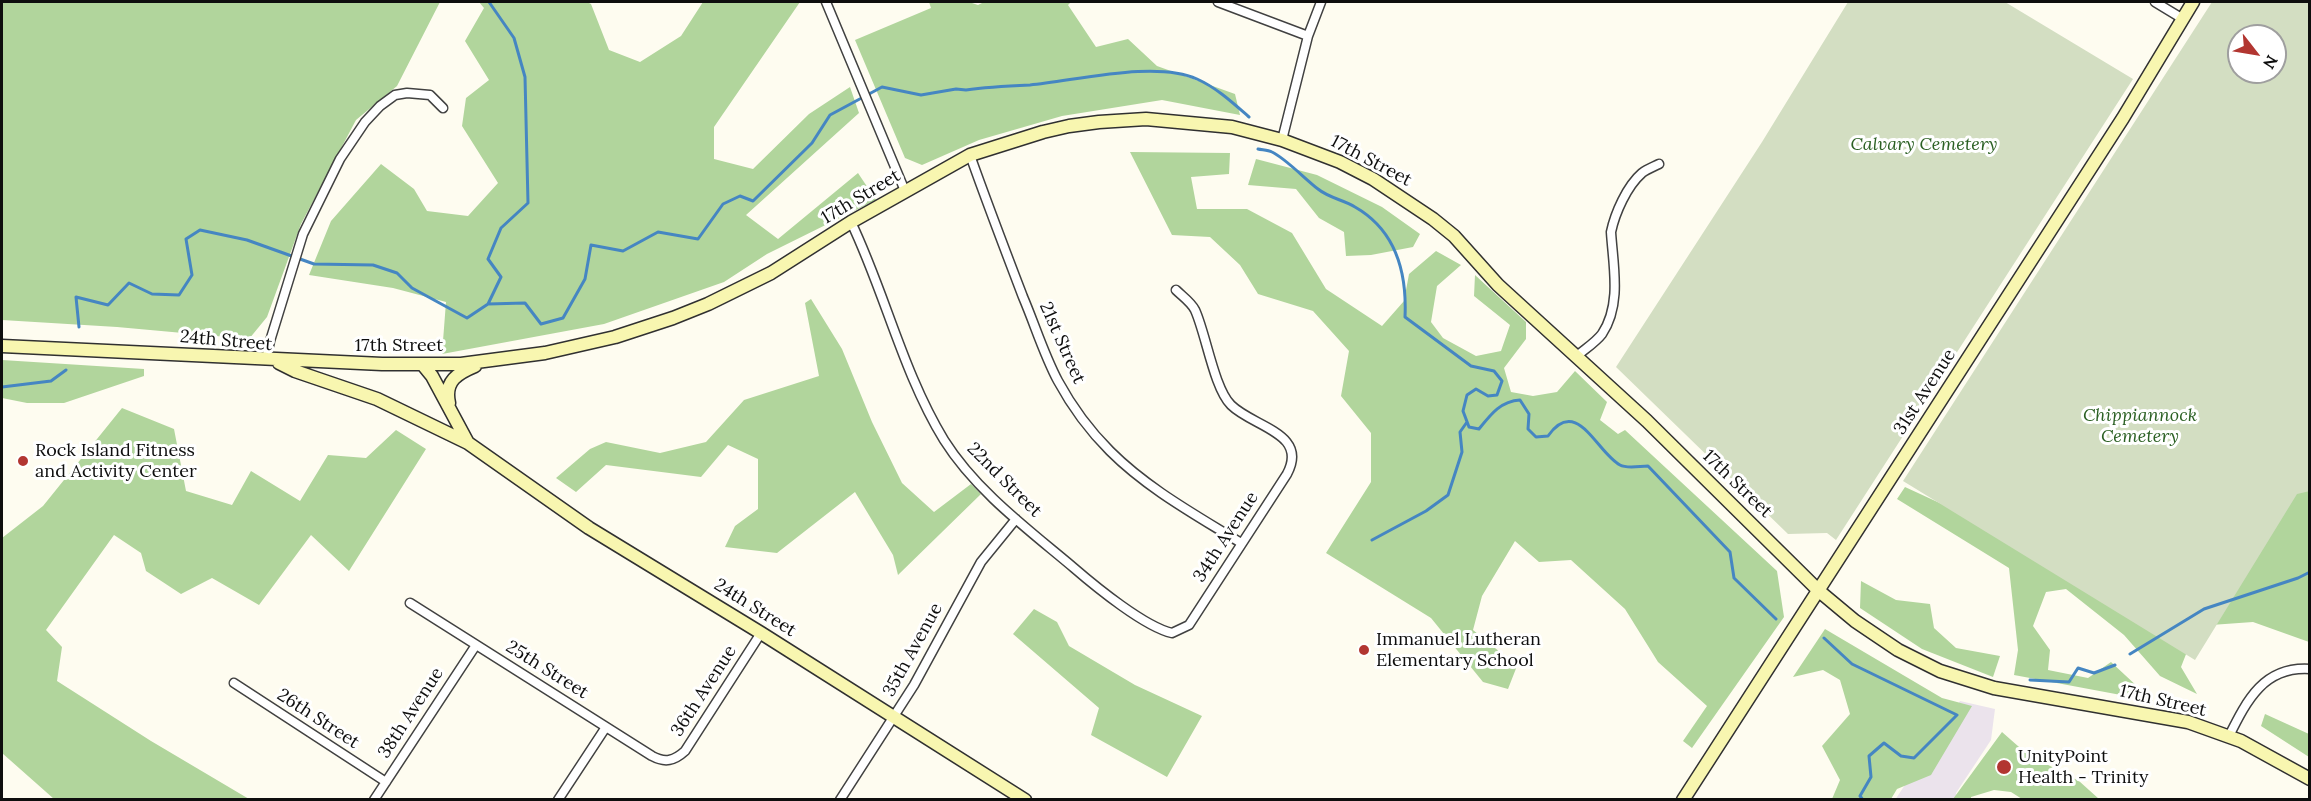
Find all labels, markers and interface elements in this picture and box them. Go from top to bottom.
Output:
north arrow [2227,24,2287,84]
text: N [2259,52,2282,73]
street label: 17th Street [1327,131,1415,191]
park label: Calvary Cemetery [1850,134,1998,156]
street label: 17th Street [818,165,904,229]
street label: 21st Street [1034,299,1090,387]
street label: 24th Street [179,326,273,356]
street label: 17th Street [355,335,443,357]
street label: 31st Avenue [1889,345,1961,439]
park label: Chippiannock Cemetery [2083,405,2197,448]
street label: 22nd Street [962,438,1046,522]
place label: Rock Island Fitness and Activity Center [35,440,197,482]
street label: 17th Street [1698,446,1776,522]
marker: Rock Island Fitness and Activity Center [16,454,30,468]
street label: 34th Avenue [1189,488,1263,586]
street label: 24th Street [710,574,800,642]
street label: 35th Avenue [878,600,948,700]
place label: Immanuel Lutheran Elementary School [1376,629,1541,672]
street label: 25th Street [502,636,592,704]
street label: 36th Avenue [667,642,741,740]
marker: Immanuel Lutheran Elementary School [1357,643,1371,657]
street label: 38th Avenue [374,664,448,762]
street label: 17th Street [2118,681,2208,721]
street label: 26th Street [273,684,363,754]
place label: UnityPoint Health - Trinity [2018,746,2148,789]
marker: UnityPoint Health - Trinity [1995,758,2013,776]

